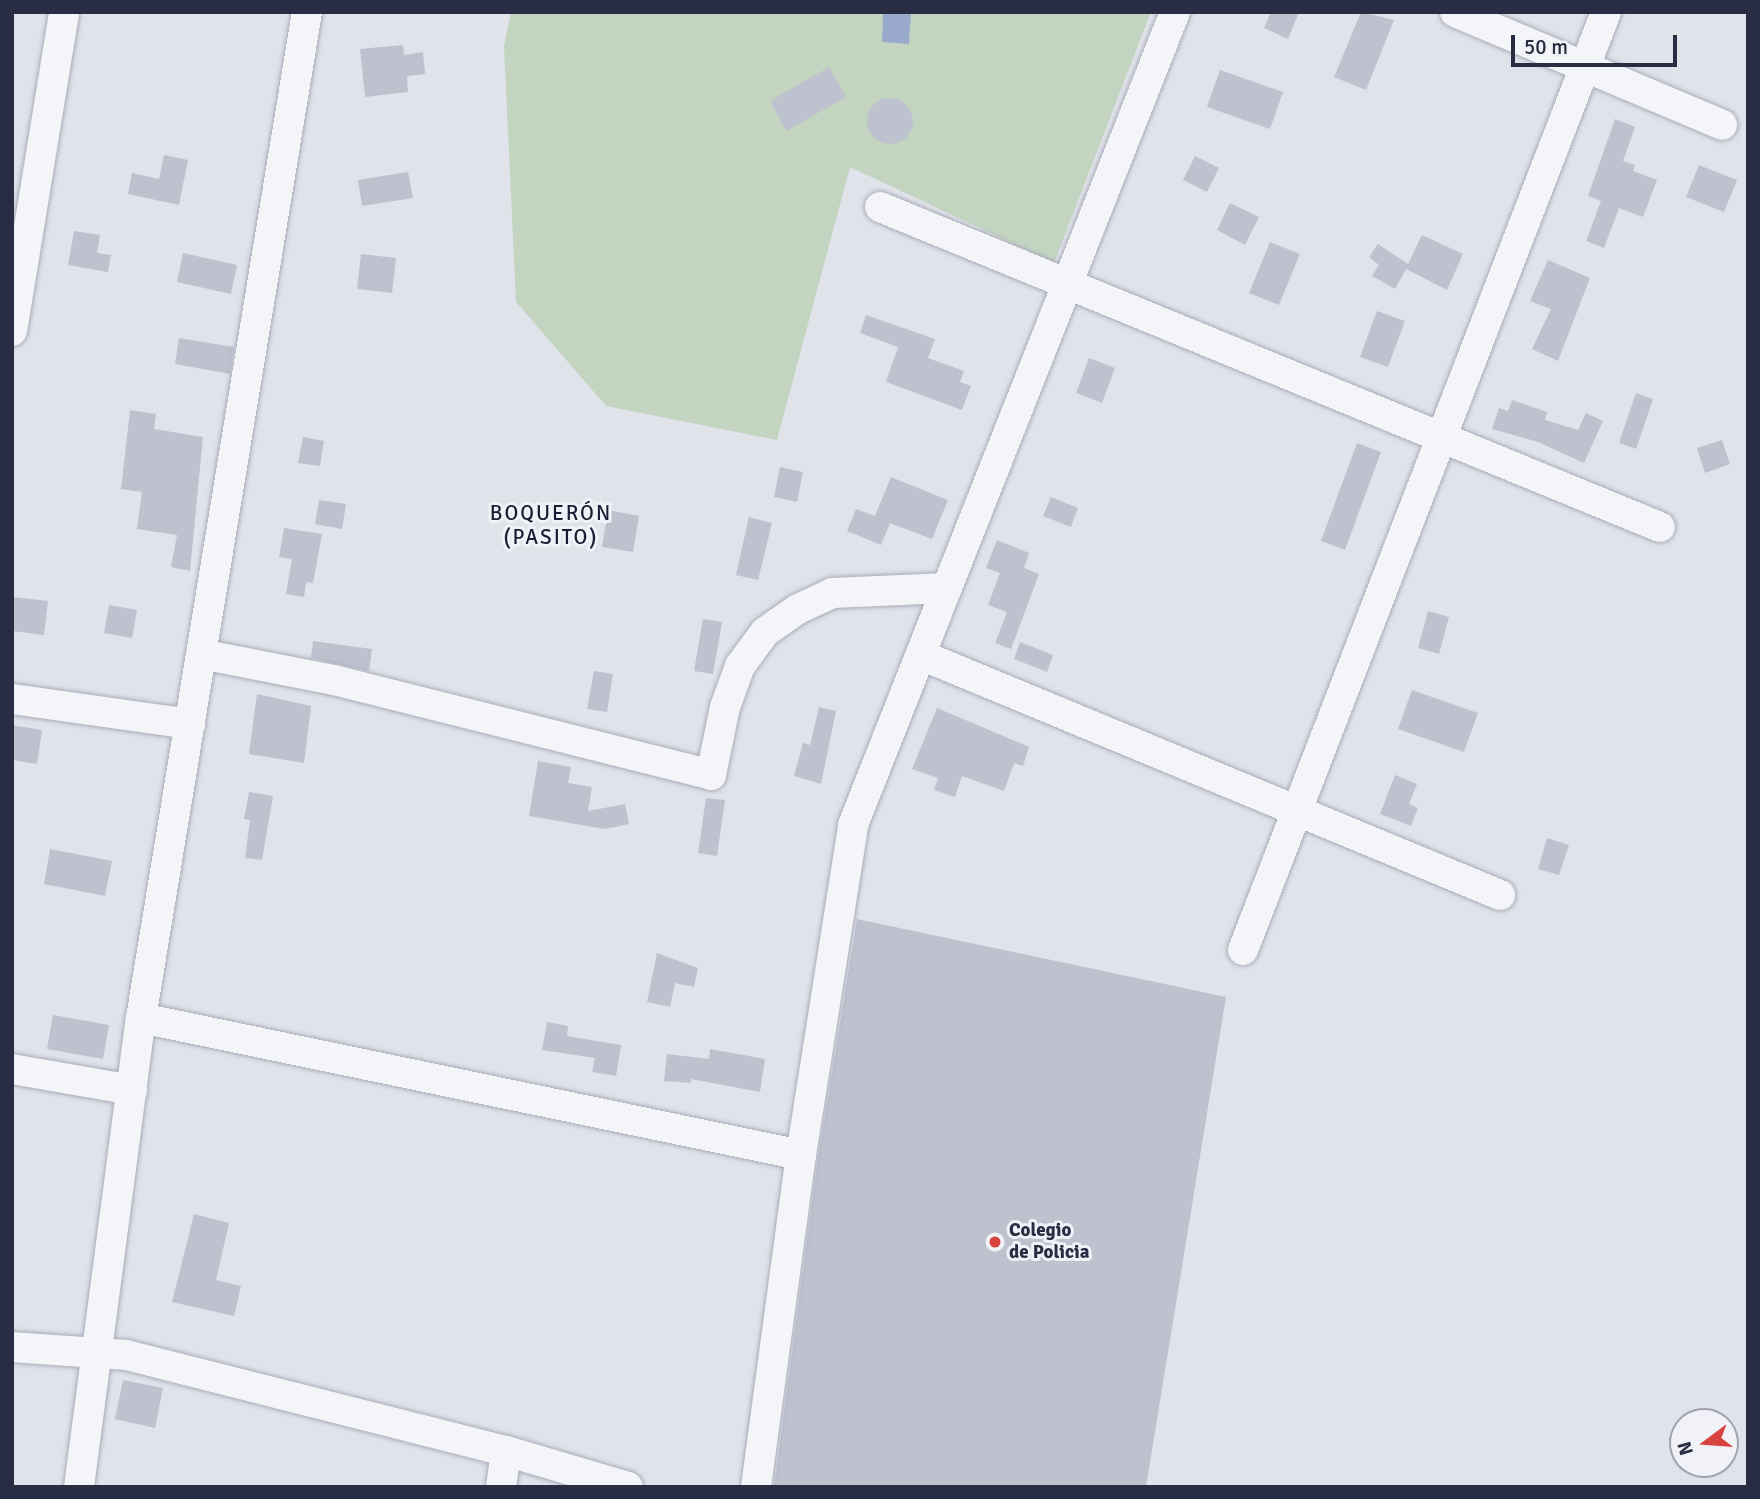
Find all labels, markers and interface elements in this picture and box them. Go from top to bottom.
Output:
scale bar [1515,21,1681,65]
text: 50 m [1524,34,1568,60]
district label: BOQUERÓN (PASITO) [491,500,611,550]
place label: Colegio de Policia [1009,1220,1090,1264]
marker: Colegio de Policia [987,1234,1003,1250]
north arrow [1669,1408,1739,1478]
text: N [1672,1439,1699,1458]

